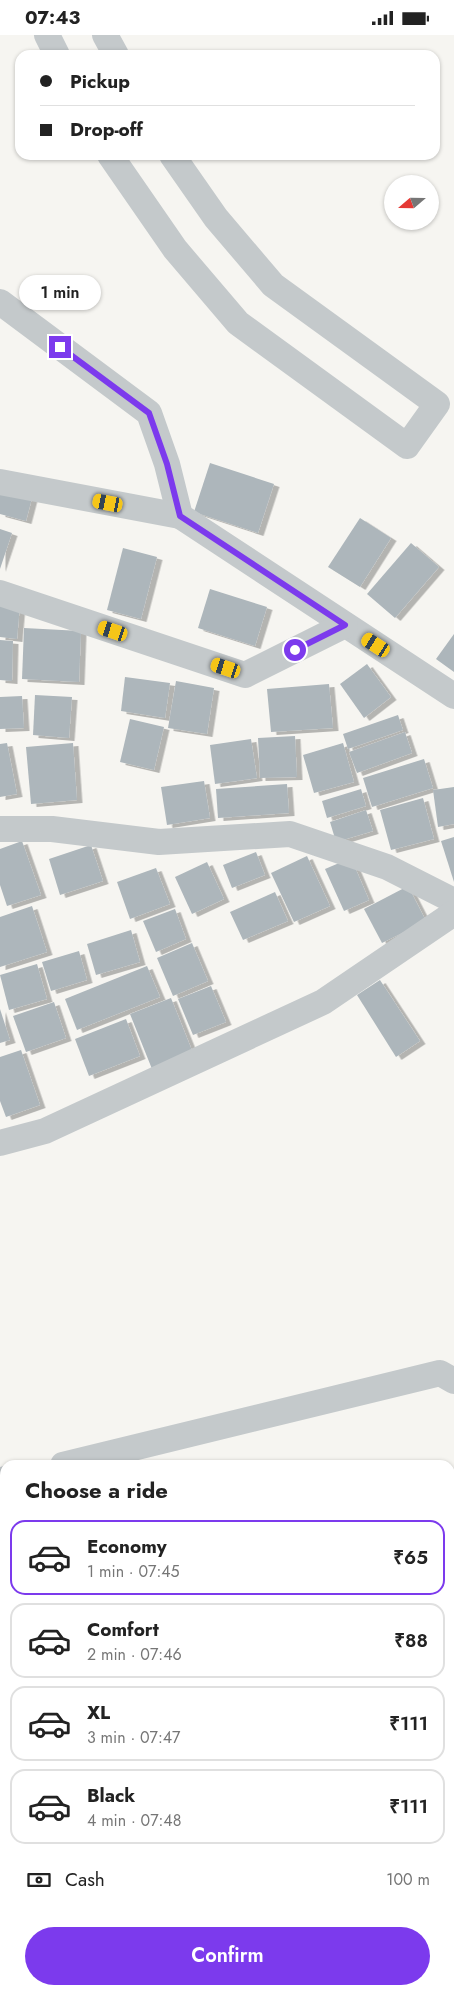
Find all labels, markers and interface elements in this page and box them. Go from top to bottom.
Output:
text: 07:43 [25,4,80,31]
text: Pickup [70,68,130,95]
text: Drop-off [70,116,143,143]
north arrow [384,175,439,230]
map controls [384,175,439,230]
callout: 1 min [19,275,101,309]
text: 1 min [41,281,79,304]
route end [49,336,71,358]
car [91,493,124,513]
car [96,619,129,643]
car [359,631,392,659]
route start [284,639,306,661]
car [209,656,242,680]
text: Choose a ride [25,1474,168,1506]
text: Economy [87,1533,167,1560]
icon: car [27,1535,72,1580]
text: ₹65 [393,1544,428,1571]
text: 1 min · 07:45 [87,1560,180,1583]
text: Comfort [87,1616,159,1643]
icon: car [27,1618,72,1663]
text: ₹88 [394,1627,428,1654]
text: 2 min · 07:46 [87,1643,182,1666]
text: XL [87,1699,110,1726]
icon: car [27,1701,72,1746]
text: ₹111 [389,1710,428,1737]
text: 3 min · 07:47 [87,1726,181,1749]
text: Black [87,1782,135,1809]
icon: car [27,1784,72,1829]
text: ₹111 [389,1793,428,1820]
text: 4 min · 07:48 [87,1809,181,1832]
icon: cash [25,1866,53,1894]
text: Cash [65,1866,105,1893]
text: 100 m [386,1868,430,1891]
button: Confirm [25,1927,430,1985]

